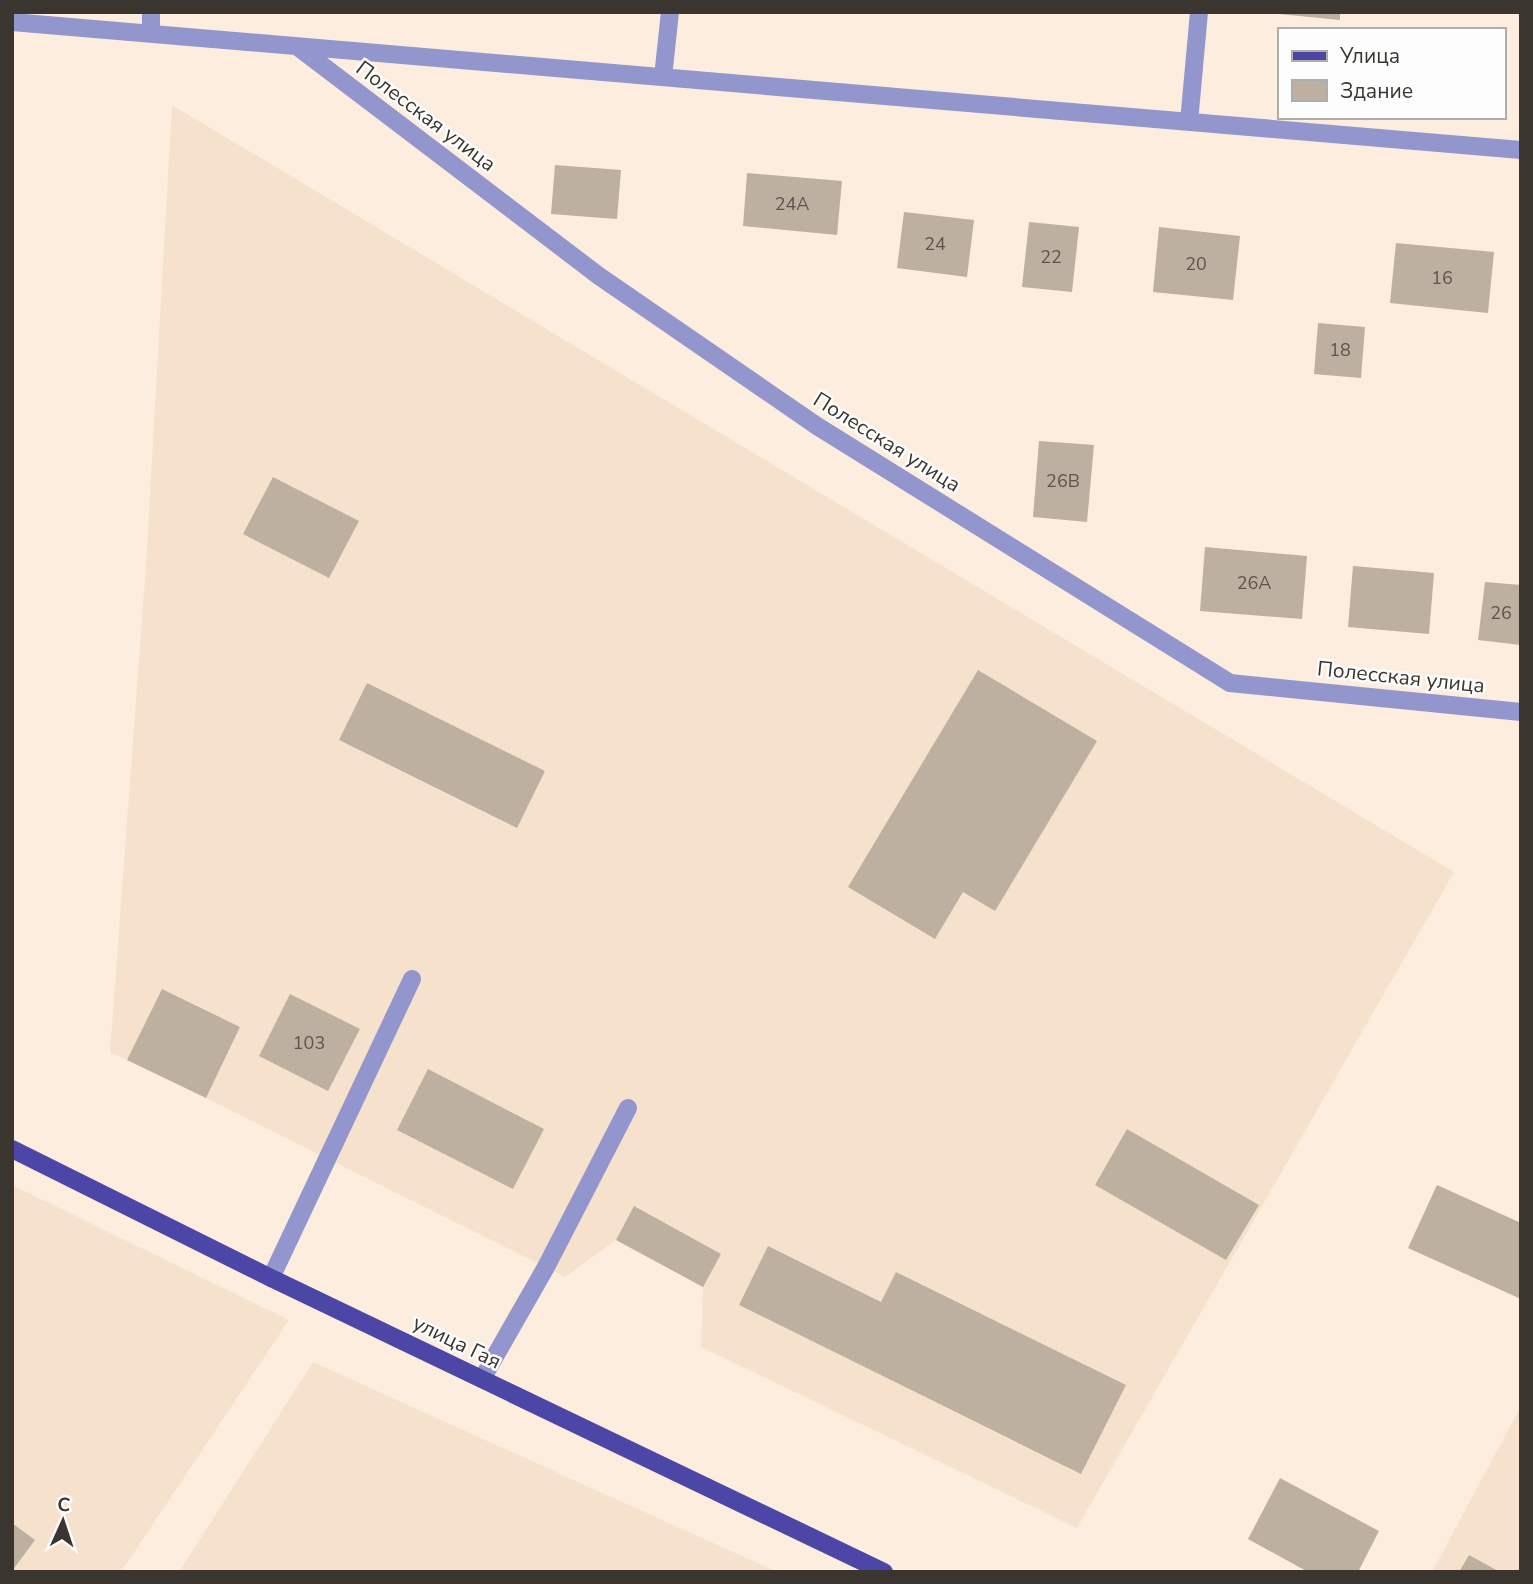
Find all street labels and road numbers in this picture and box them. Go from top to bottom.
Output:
street label: Полесская улица [350,54,502,178]
street label: Полесская улица [808,385,966,499]
street label: Полесская улица [1316,654,1486,700]
street label: улица Гая [408,1309,506,1375]

